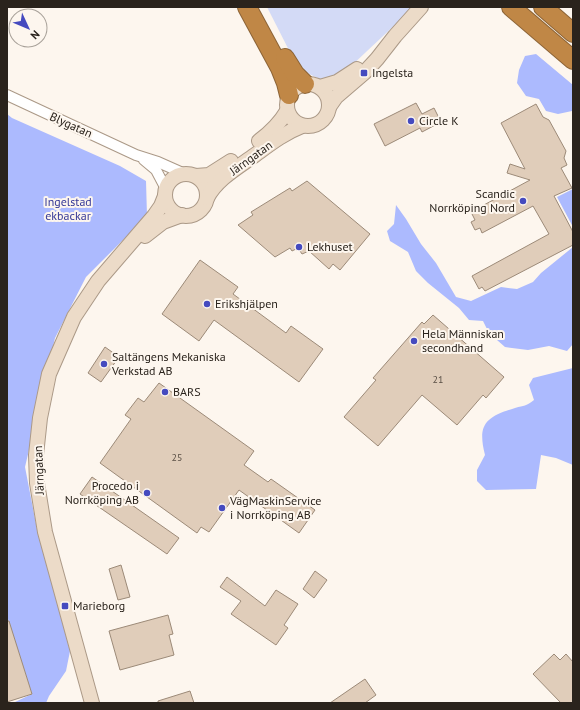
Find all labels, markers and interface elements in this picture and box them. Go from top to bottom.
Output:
north arrow [8,8,48,48]
text: N [28,27,43,42]
place label: Ingelsta [372,65,413,80]
marker: Ingelsta [359,68,369,78]
street label: Blygatan [48,109,95,141]
place label: Circle K [419,113,459,128]
marker: Circle K [406,116,416,126]
street label: Järngatan [226,137,275,179]
place label: Scandic Norrköping Nord [429,186,516,215]
park label: Ingelstad ekbackar [44,194,92,223]
marker: Scandic Norrköping Nord [518,196,528,206]
place label: Lekhuset [307,239,353,254]
marker: Lekhuset [294,242,304,252]
place label: Erikshjälpen [215,296,278,311]
marker: Erikshjälpen [202,299,212,309]
place label: Hela Människan secondhand [422,326,504,355]
marker: Hela Människan secondhand [409,336,419,346]
place label: Saltängens Mekaniska Verkstad AB [111,349,226,378]
marker: Saltängens Mekaniska Verkstad AB [99,359,109,369]
house number: 21 [433,373,443,386]
place label: BARS [173,384,201,399]
marker: BARS [160,387,170,397]
street label: Järngatan [30,445,47,496]
house number: 25 [172,451,182,464]
place label: Procedo i Norrköping AB [65,478,139,507]
marker: Procedo i Norrköping AB [142,488,152,498]
place label: VägMaskinService i Norrköping AB [229,493,321,522]
marker: VägMaskinService i Norrköping AB [217,503,227,513]
place label: Marieborg [73,598,125,613]
marker: Marieborg [60,601,70,611]

